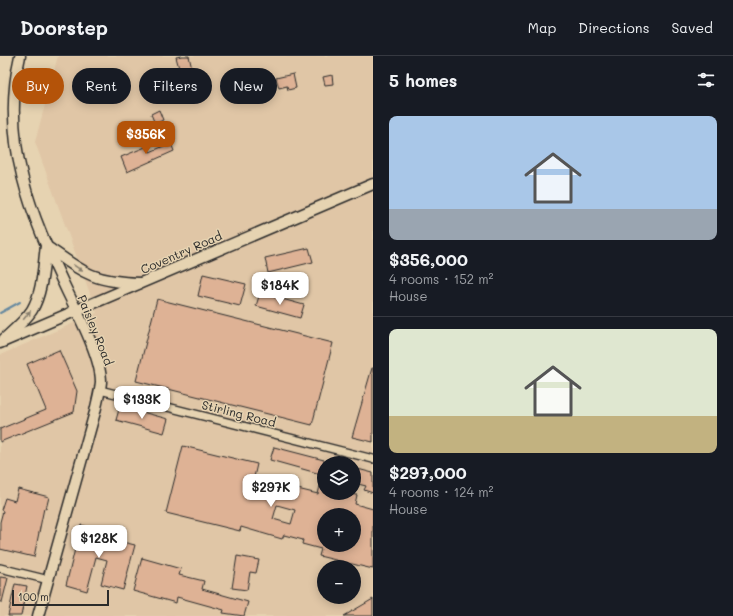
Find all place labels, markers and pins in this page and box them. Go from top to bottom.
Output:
pin: $356K [118,121,174,155]
pin: $184K [252,272,308,306]
pin: $133K [114,386,170,420]
pin: $297K [243,474,299,508]
pin: $128K [71,525,127,559]

